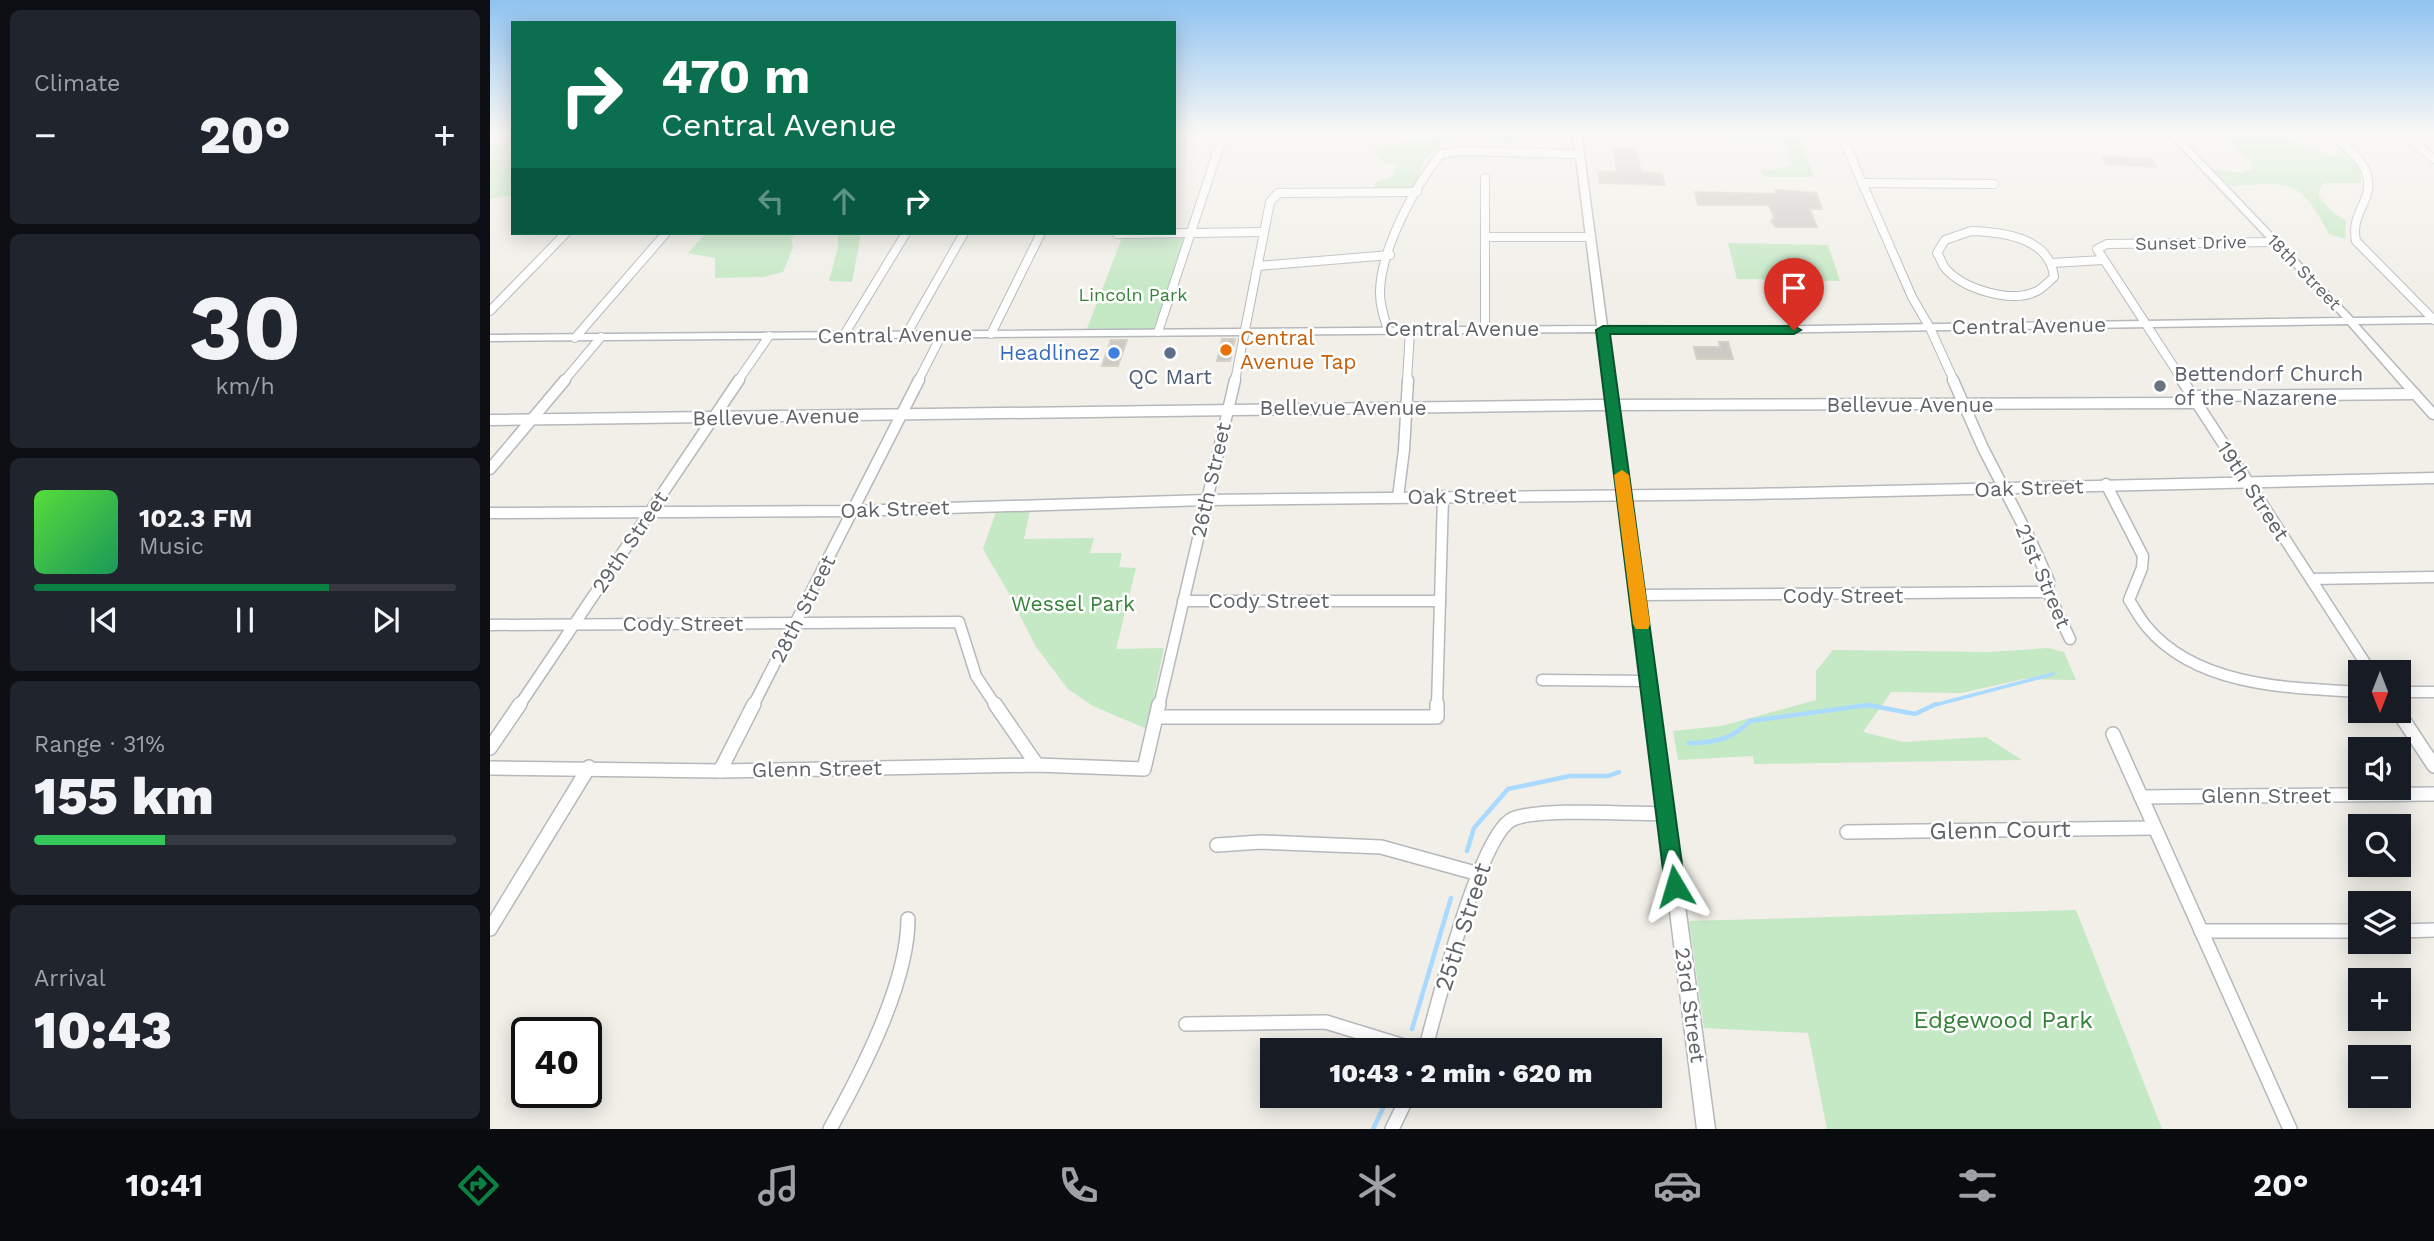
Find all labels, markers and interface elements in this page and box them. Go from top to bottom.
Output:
text: 470 m [661,47,810,105]
icon: right [546,49,637,140]
text: Climate [34,70,120,97]
text: 20° [199,105,291,166]
text: Central Avenue [661,106,897,144]
text: − [34,113,57,157]
text: + [433,113,456,157]
icon: left [752,182,790,220]
icon: ahead [825,182,863,220]
icon: right [898,182,936,220]
street label: 18th Street [2263,229,2346,314]
street label: Sunset Drive [2135,231,2247,254]
pin [1764,258,1824,330]
icon: arrive [1775,269,1813,307]
text: 30 [189,274,301,381]
park label: Lincoln Park [1078,284,1188,305]
street label: Central Avenue [1951,312,2107,339]
street label: Central Avenue [1385,316,1539,341]
street label: Central Avenue [817,321,973,348]
place label: Central Avenue Tap [1240,325,1357,374]
place label: Headlinez [999,340,1100,365]
marker: Central Avenue Tap [1218,342,1234,358]
marker: Headlinez [1106,345,1122,361]
marker: QC Mart [1162,345,1178,361]
place label: Bettendorf Church of the Nazarene [2174,361,2363,410]
place label: QC Mart [1128,364,1212,389]
text: km/h [215,373,275,400]
marker: Bettendorf Church of the Nazarene [2152,378,2168,394]
street label: Bellevue Avenue [1826,392,1994,417]
street label: Bellevue Avenue [1259,395,1427,420]
street label: Bellevue Avenue [692,403,860,430]
street label: 26th Street [1185,420,1236,540]
street label: 19th Street [2212,436,2295,545]
street label: Oak Street [1974,473,2084,502]
street label: Oak Street [1407,482,1517,509]
street label: 29th Street [586,486,673,597]
street label: Oak Street [840,494,950,523]
text: 102.3 FM [139,503,252,533]
street label: 21st Street [2010,520,2077,632]
text: Music [139,533,204,560]
street label: 28th Street [765,551,840,667]
street label: Cody Street [1783,583,1904,608]
street label: Cody Street [1209,588,1330,613]
park label: Wessel Park [1011,591,1135,616]
icon: previous [85,601,123,639]
icon: pause [226,601,264,639]
icon: next [367,601,405,639]
street label: Cody Street [623,611,744,636]
north arrow [2348,660,2412,723]
map controls [2348,660,2411,1108]
text: Range · 31% [34,731,165,758]
button: sound [2348,737,2411,800]
street label: Glenn Street [752,755,882,782]
text: 155 km [34,766,214,827]
street label: Glenn Street [2201,783,2331,808]
button: search [2348,814,2411,877]
street label: Glenn Court [1929,815,2071,845]
position arrow [1638,849,1712,923]
street label: 25th Street [1429,859,1497,995]
button: layers [2348,891,2411,954]
street label: 23rd Street [1670,946,1711,1064]
text: Arrival [34,965,106,992]
button: + [2348,968,2411,1031]
text: 10:43 [34,1000,172,1061]
park label: Edgewood Park [1913,1006,2093,1034]
speed limit sign: 40 [511,1017,602,1108]
button: − [2348,1045,2411,1108]
text: 10:43 · 2 min · 620 m [1330,1058,1592,1088]
icon: directions [454,1161,503,1210]
icon: music [754,1161,803,1210]
icon: phone [1054,1161,1103,1210]
icon: climate [1353,1161,1402,1210]
icon: car [1653,1161,1702,1210]
icon: filters [1953,1161,2002,1210]
text: 10:41 [125,1166,203,1204]
text: 20° [2253,1166,2308,1204]

